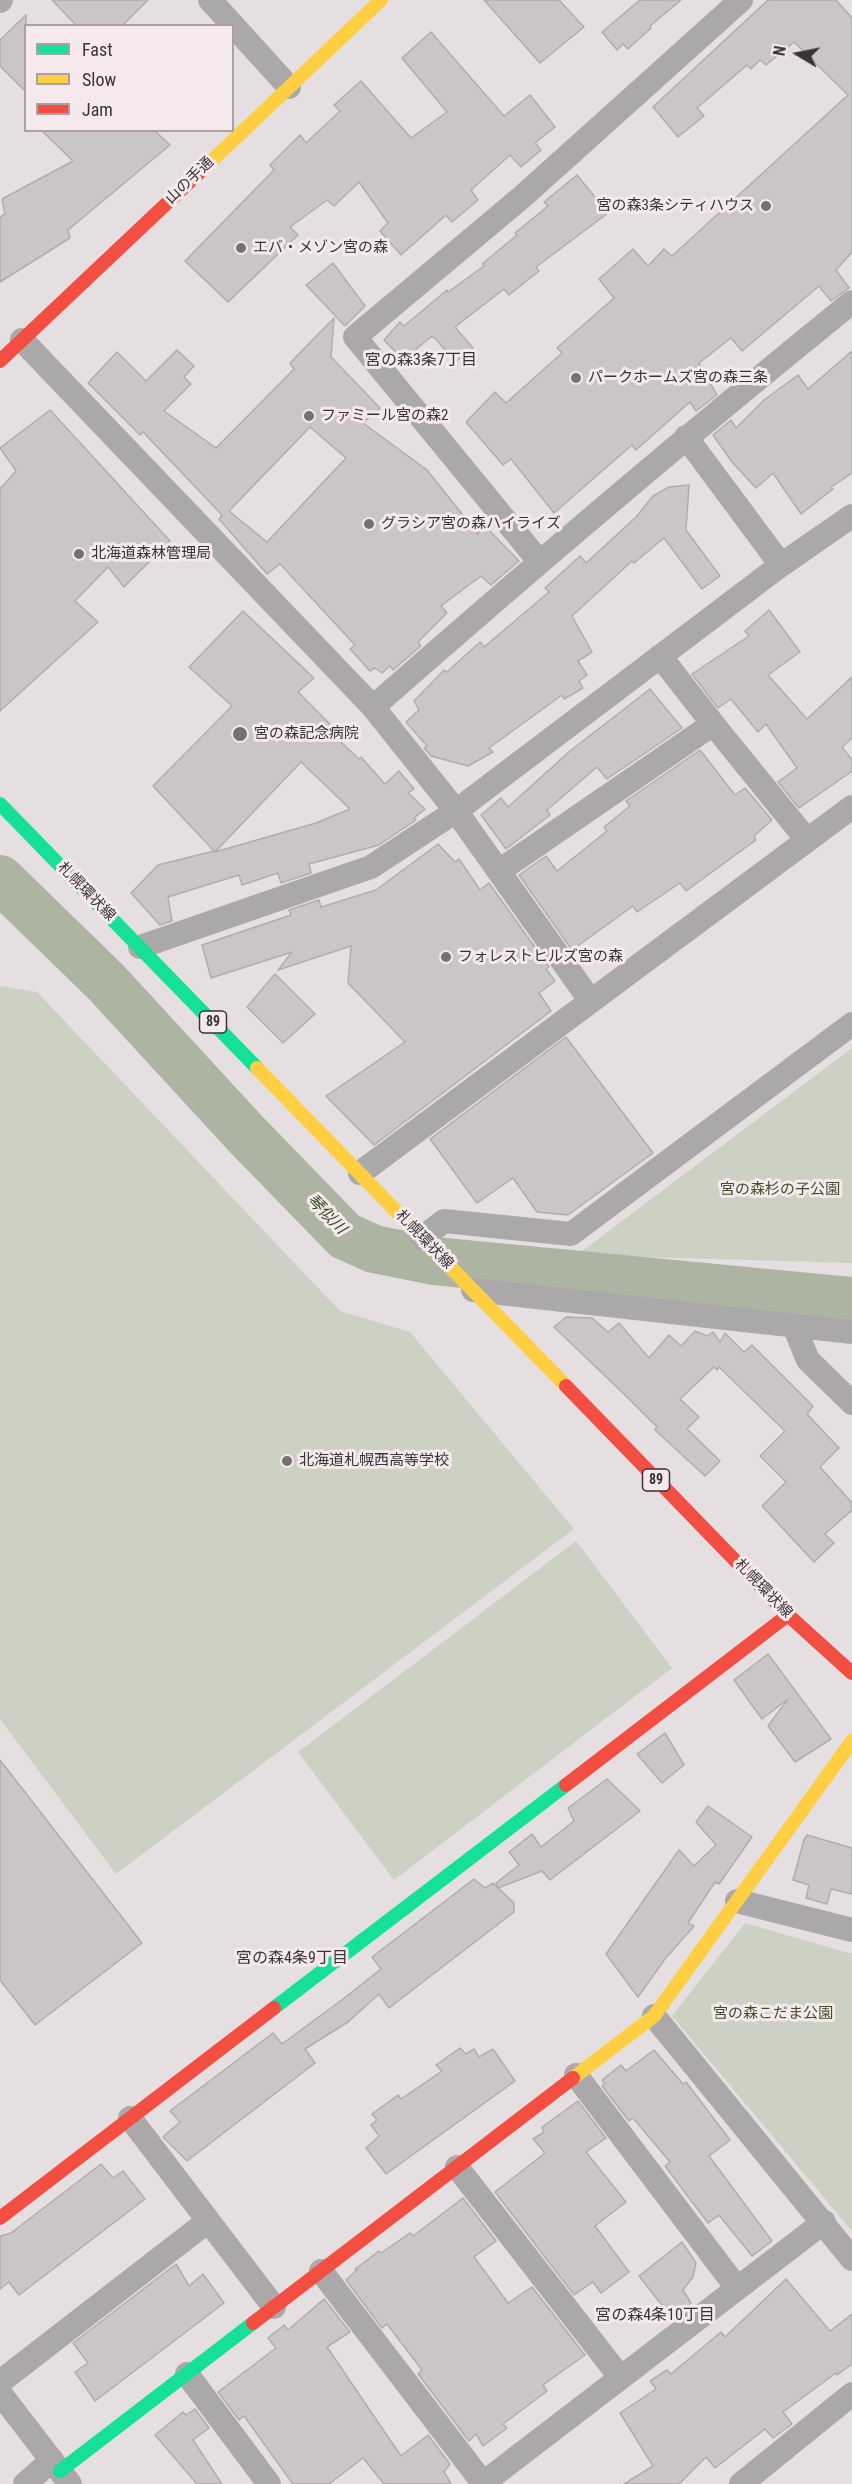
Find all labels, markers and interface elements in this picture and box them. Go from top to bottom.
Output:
legend [24,24,234,132]
north arrow [768,24,828,84]
text: Fast [82,39,113,60]
text: N [770,44,790,57]
text: Slow [82,69,116,90]
text: Jam [82,99,113,120]
street label: 山の手通 [162,154,218,208]
place label: 宮の森3条シティハウス [597,197,754,215]
marker: 宮の森3条シティハウス [759,199,773,213]
place label: エバ・メゾン宮の森 [253,239,388,257]
marker: エバ・メゾン宮の森 [234,241,248,255]
district label: 宮の森3条7丁目 [365,351,477,371]
place label: パークホームズ宮の森三条 [588,369,768,387]
marker: パークホームズ宮の森三条 [569,371,583,385]
place label: ファミール宮の森2 [321,407,448,425]
marker: ファミール宮の森2 [302,409,316,423]
place label: グラシア宮の森ハイライズ [381,515,561,533]
marker: グラシア宮の森ハイライズ [362,517,376,531]
place label: 北海道森林管理局 [91,545,211,563]
marker: 北海道森林管理局 [72,547,86,561]
marker: 宮の森記念病院 [231,725,249,743]
place label: 宮の森記念病院 [254,725,359,743]
street label: 札幌環状線 [53,859,119,925]
place label: フォレストヒルズ宮の森 [458,948,623,966]
marker: フォレストヒルズ宮の森 [439,950,453,964]
road number: 89 [200,1011,226,1033]
park label: 宮の森杉の子公園 [720,1181,840,1199]
water label: 琴似川 [302,1191,350,1239]
street label: 札幌環状線 [391,1207,457,1273]
place label: 北海道札幌西高等学校 [299,1452,449,1470]
marker: 北海道札幌西高等学校 [280,1454,294,1468]
road number: 89 [642,1469,670,1491]
street label: 札幌環状線 [730,1556,796,1622]
district label: 宮の森4条9丁目 [236,1949,348,1969]
park label: 宮の森こだま公園 [713,2005,833,2023]
district label: 宮の森4条10丁目 [595,2306,715,2326]

